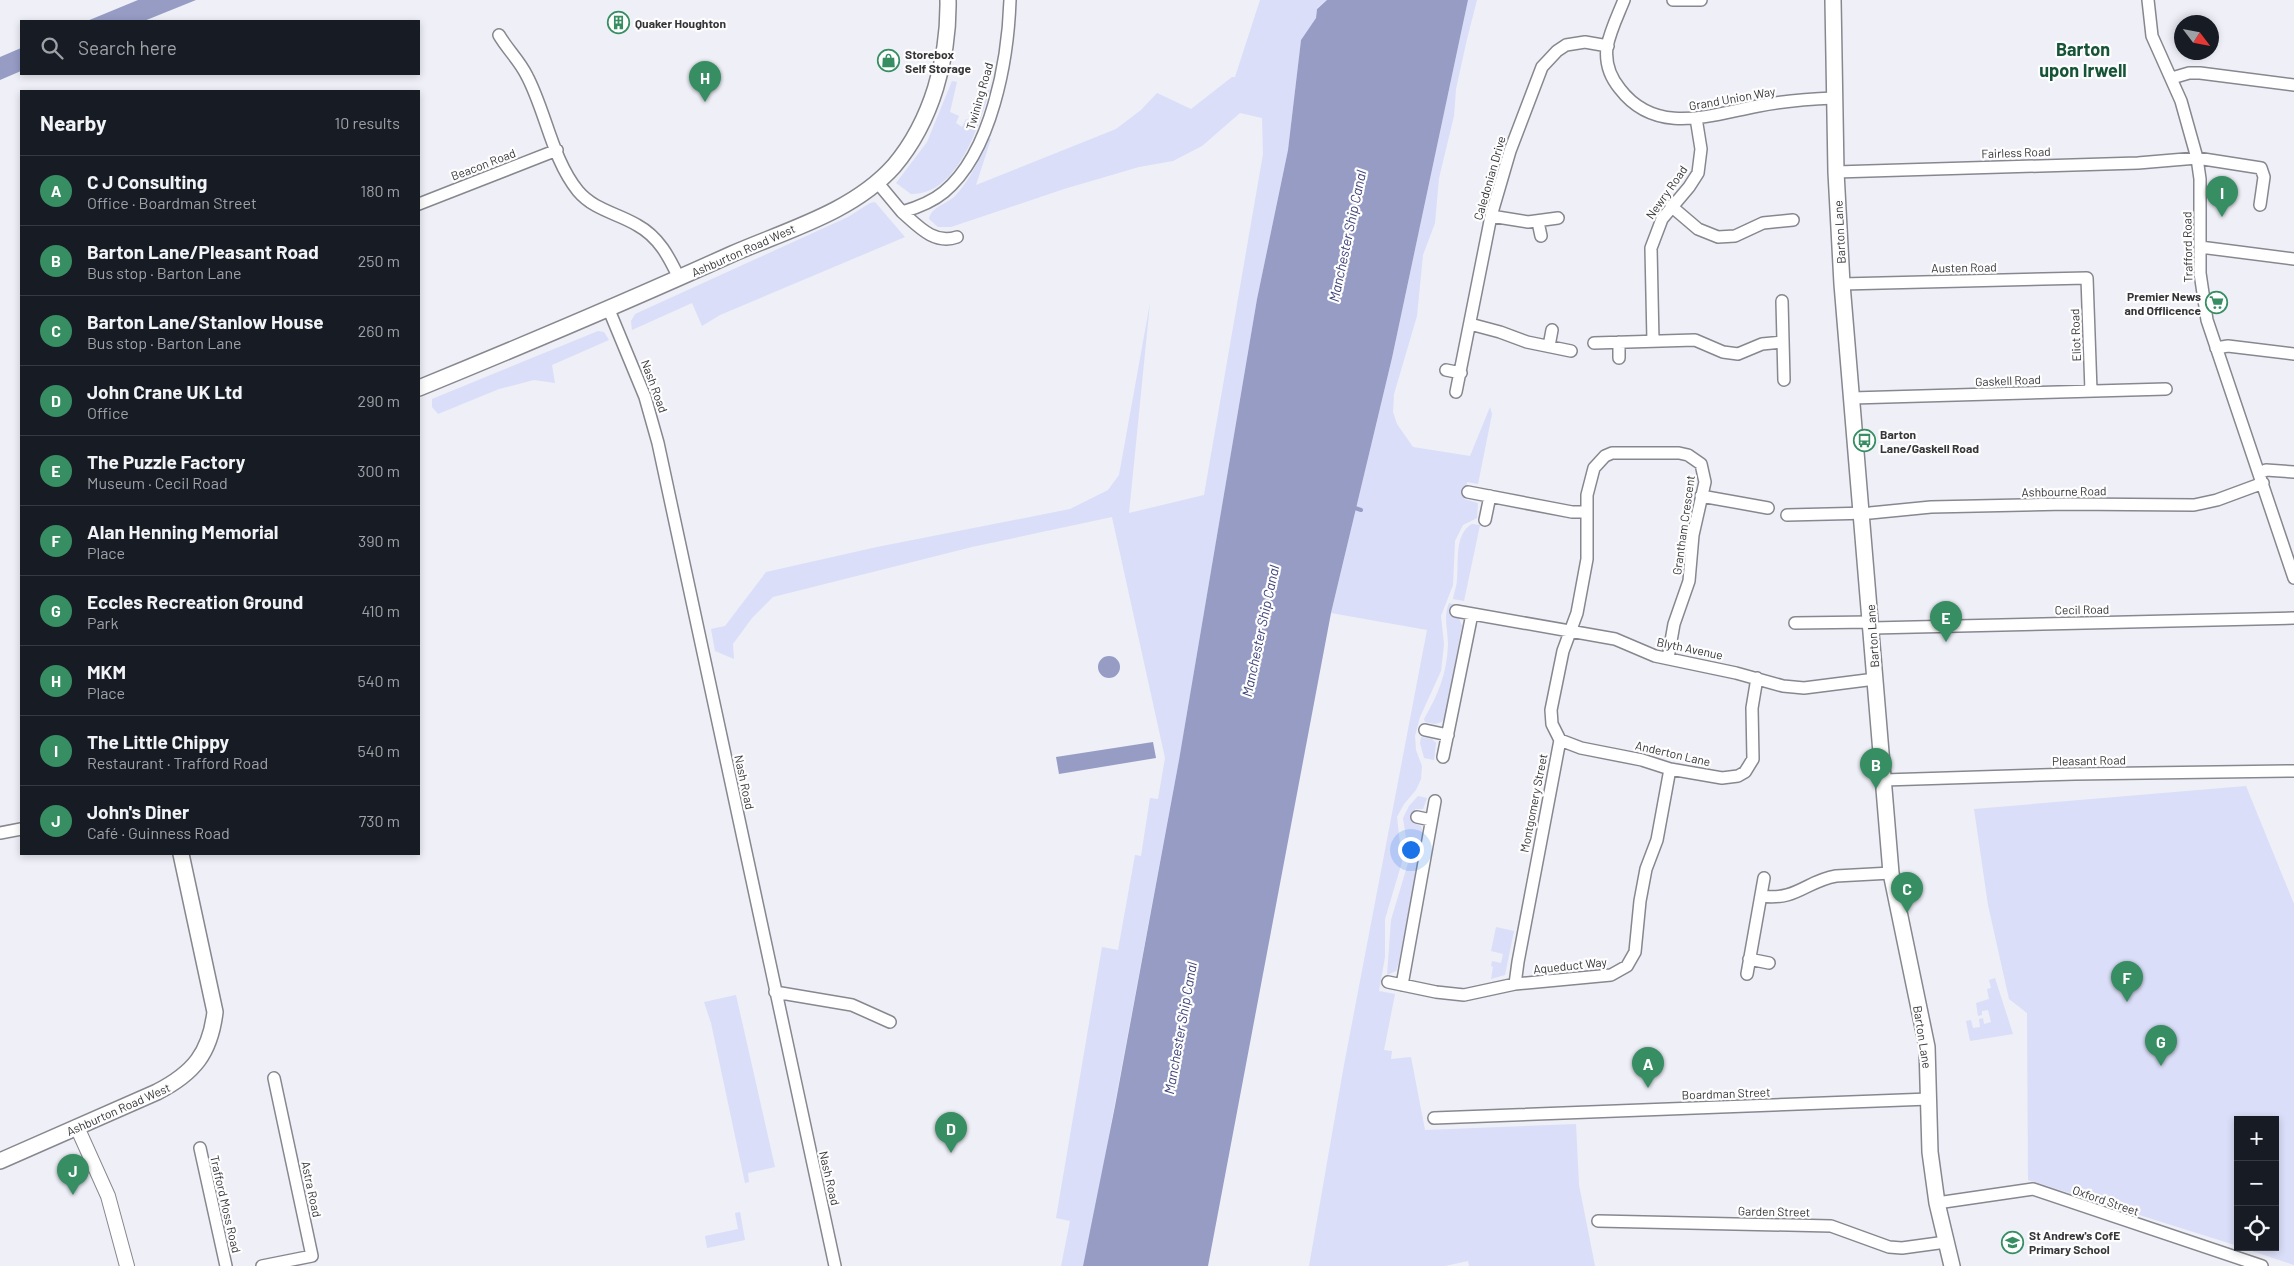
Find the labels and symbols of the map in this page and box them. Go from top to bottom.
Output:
building icon: Quaker Houghton [607,11,631,35]
north arrow [2174,15,2219,60]
place label: Quaker Houghton [635,16,726,30]
district label: Barton upon Irwell [2039,38,2127,81]
place label: Storebox Self Storage [905,47,971,75]
shop icon: Storebox Self Storage [877,49,901,73]
pin: H [689,61,721,102]
street label: Twining Road [963,61,995,131]
street label: Grand Union Way [1688,83,1777,112]
street label: Caledonian Drive [1470,134,1508,222]
street label: Fairless Road [1981,144,2051,160]
street label: Beacon Road [449,145,517,183]
street label: Newry Road [1642,163,1690,221]
water label: Manchester Ship Canal [1325,169,1369,303]
pin: I [2206,176,2238,217]
street label: Barton Lane [1830,200,1848,264]
street label: Trafford Road [2179,211,2195,283]
street label: Ashburton Road West [689,221,797,279]
street label: Austen Road [1931,259,1997,275]
place label: Premier News and Offlicence [2125,289,2201,317]
supermarket icon: Premier News and Offlicence [2205,291,2229,315]
street label: Eliot Road [2067,308,2083,362]
street label: Nash Road [639,358,671,414]
street label: Gaskell Road [1975,372,2041,388]
place label: Barton Lane/Gaskell Road [1880,427,1979,455]
bus stop icon: Barton Lane/Gaskell Road [1852,429,1876,453]
street label: Grantham Crescent [1669,474,1697,576]
street label: Ashbourne Road [2021,483,2107,499]
water label: Manchester Ship Canal [1238,564,1282,698]
pin: E [1930,601,1962,642]
street label: Cecil Road [2055,602,2109,616]
street label: Barton Lane [1863,604,1881,668]
street label: Blyth Avenue [1656,634,1724,662]
street label: Anderton Lane [1634,738,1712,768]
pin: B [1860,748,1892,789]
street label: Montgomery Street [1517,752,1549,854]
street label: Pleasant Road [2052,752,2126,768]
street label: Nash Road [732,753,758,811]
your location [1398,837,1424,863]
pin: C [1891,872,1923,913]
street label: Aqueduct Way [1532,954,1608,976]
water label: Manchester Ship Canal [1160,960,1200,1096]
pin: F [2111,961,2143,1002]
street label: Barton Lane [1911,1005,1935,1069]
pin: G [2145,1025,2177,1066]
pin: A [1632,1047,1664,1088]
street label: Ashburton Road West [64,1080,172,1138]
street label: Boardman Street [1681,1084,1771,1102]
pin: D [935,1112,967,1153]
street label: Nash Road [817,1149,843,1207]
pin: J [57,1154,89,1195]
street label: Trafford Moss Road [208,1154,244,1254]
street label: Astra Road [299,1160,325,1218]
street label: Oxford Street [2071,1182,2141,1218]
street label: Garden Street [1738,1203,1810,1219]
place label: St Andrew's CofE Primary School [2029,1228,2120,1256]
school or university icon: St Andrew's CofE Primary School [2001,1230,2025,1254]

